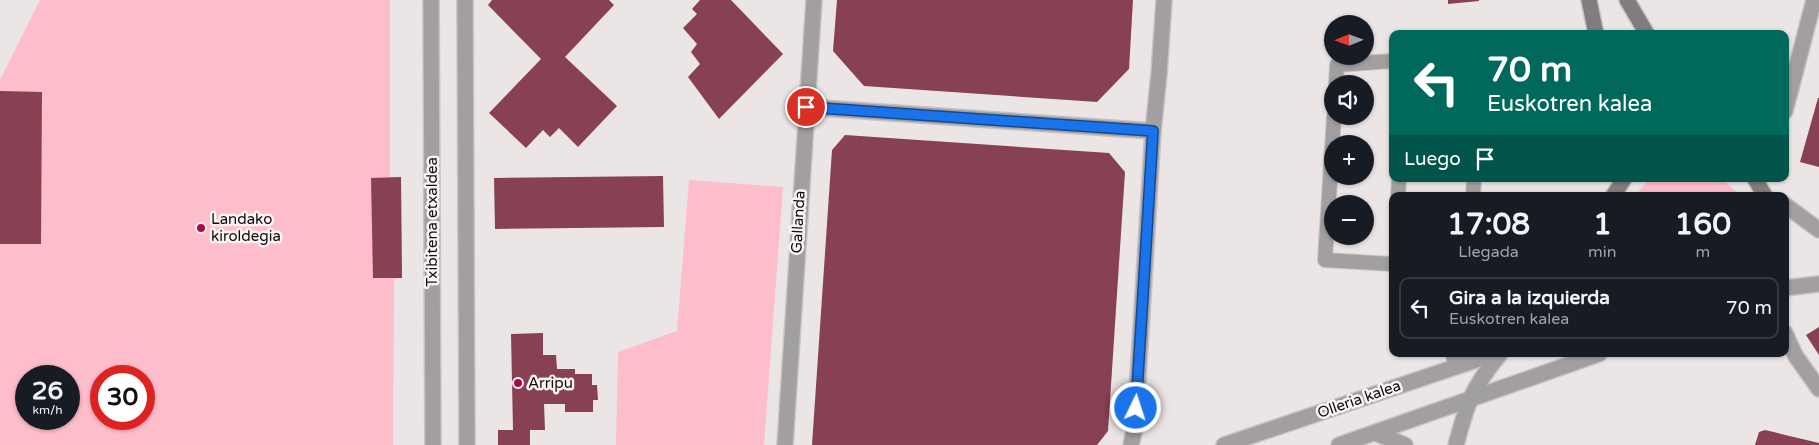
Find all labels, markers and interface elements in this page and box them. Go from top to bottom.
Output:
north arrow [1324,15,1374,65]
map controls [1324,15,1374,245]
text: 70 m [1487,49,1572,91]
icon: left [1404,50,1469,115]
button: sound [1324,75,1374,125]
pin [785,86,827,128]
text: Euskotren kalea [1487,91,1652,117]
icon: arrive [792,93,820,121]
button: + [1324,135,1374,185]
icon: arrive [1471,145,1499,173]
text: Luego [1404,148,1461,170]
street label: Txibitena etxaldea [423,157,441,287]
street label: Gallanda [787,190,809,254]
button: − [1324,195,1374,245]
text: 17:08 [1447,206,1530,243]
text: 1 [1593,206,1612,243]
text: 160 [1675,206,1731,243]
place label: Landako kiroldegia [211,210,281,245]
marker: Landako kiroldegia [195,222,207,234]
text: Llegada [1458,242,1519,262]
text: min [1588,242,1617,262]
text: m [1695,242,1710,262]
text: Gira a la izquierda [1449,287,1610,309]
icon: left [1406,294,1434,322]
text: 70 m [1726,297,1772,319]
text: Euskotren kalea [1449,309,1569,329]
speed limit sign: 30 [90,365,155,430]
place label: Arripu [528,374,573,392]
text: 26 [32,376,63,406]
street label: Olleria kalea [1315,376,1403,422]
marker: Arripu [512,377,524,389]
position arrow [1109,381,1161,433]
text: km/h [32,403,63,417]

